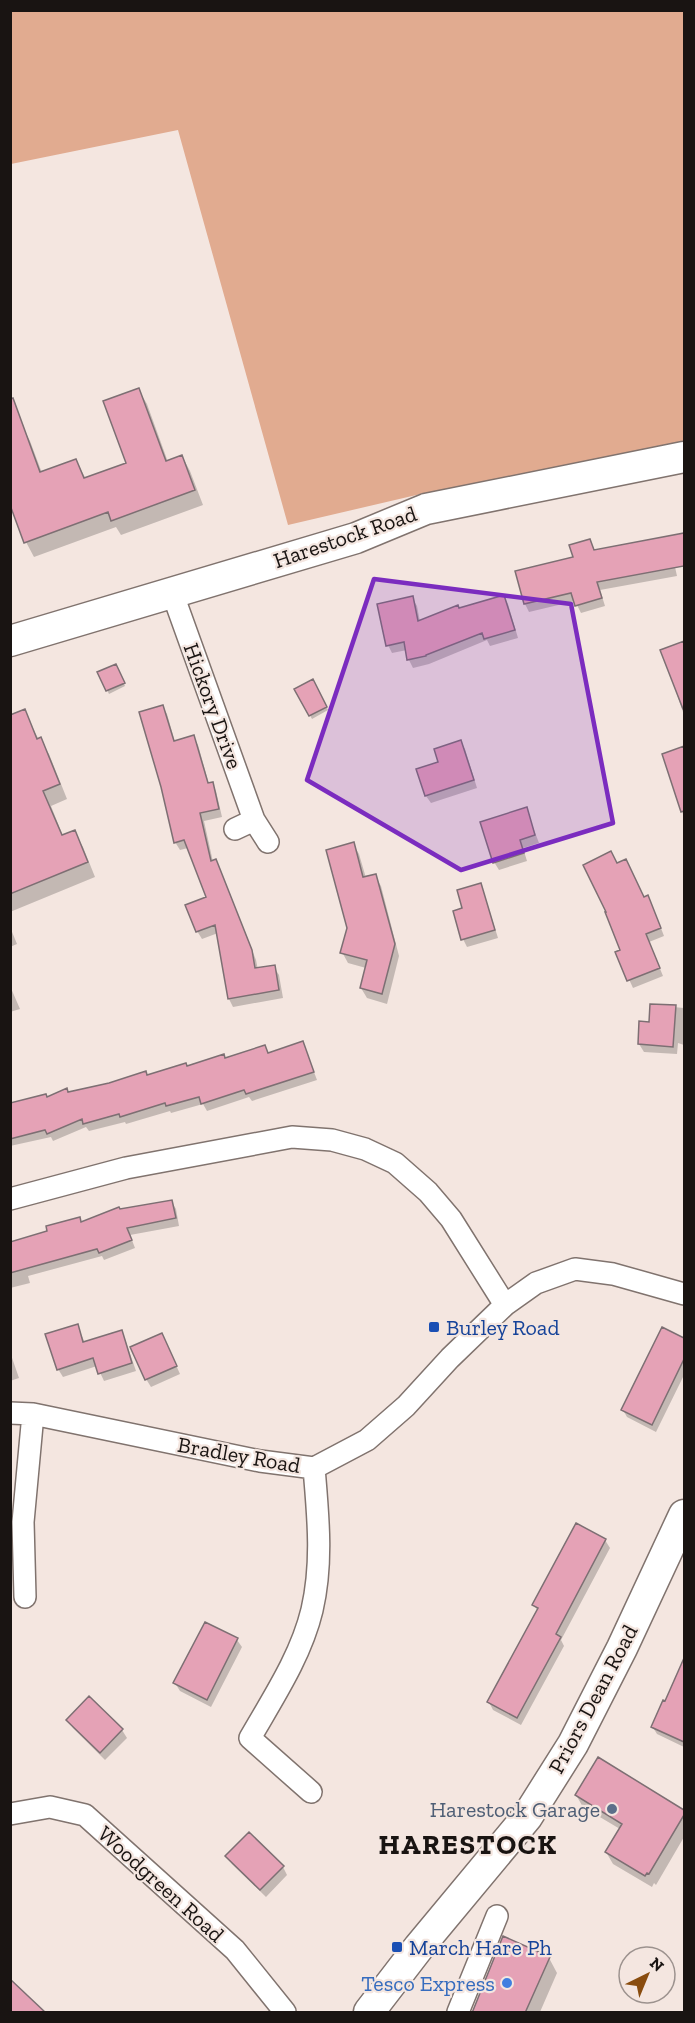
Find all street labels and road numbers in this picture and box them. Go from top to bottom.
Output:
street label: Harestock Road [270,500,420,574]
street label: Hickory Drive [178,639,248,773]
street label: Bradley Road [176,1431,302,1479]
street label: Priors Dean Road [542,1620,644,1778]
street label: Woodgreen Road [92,1820,230,1948]

